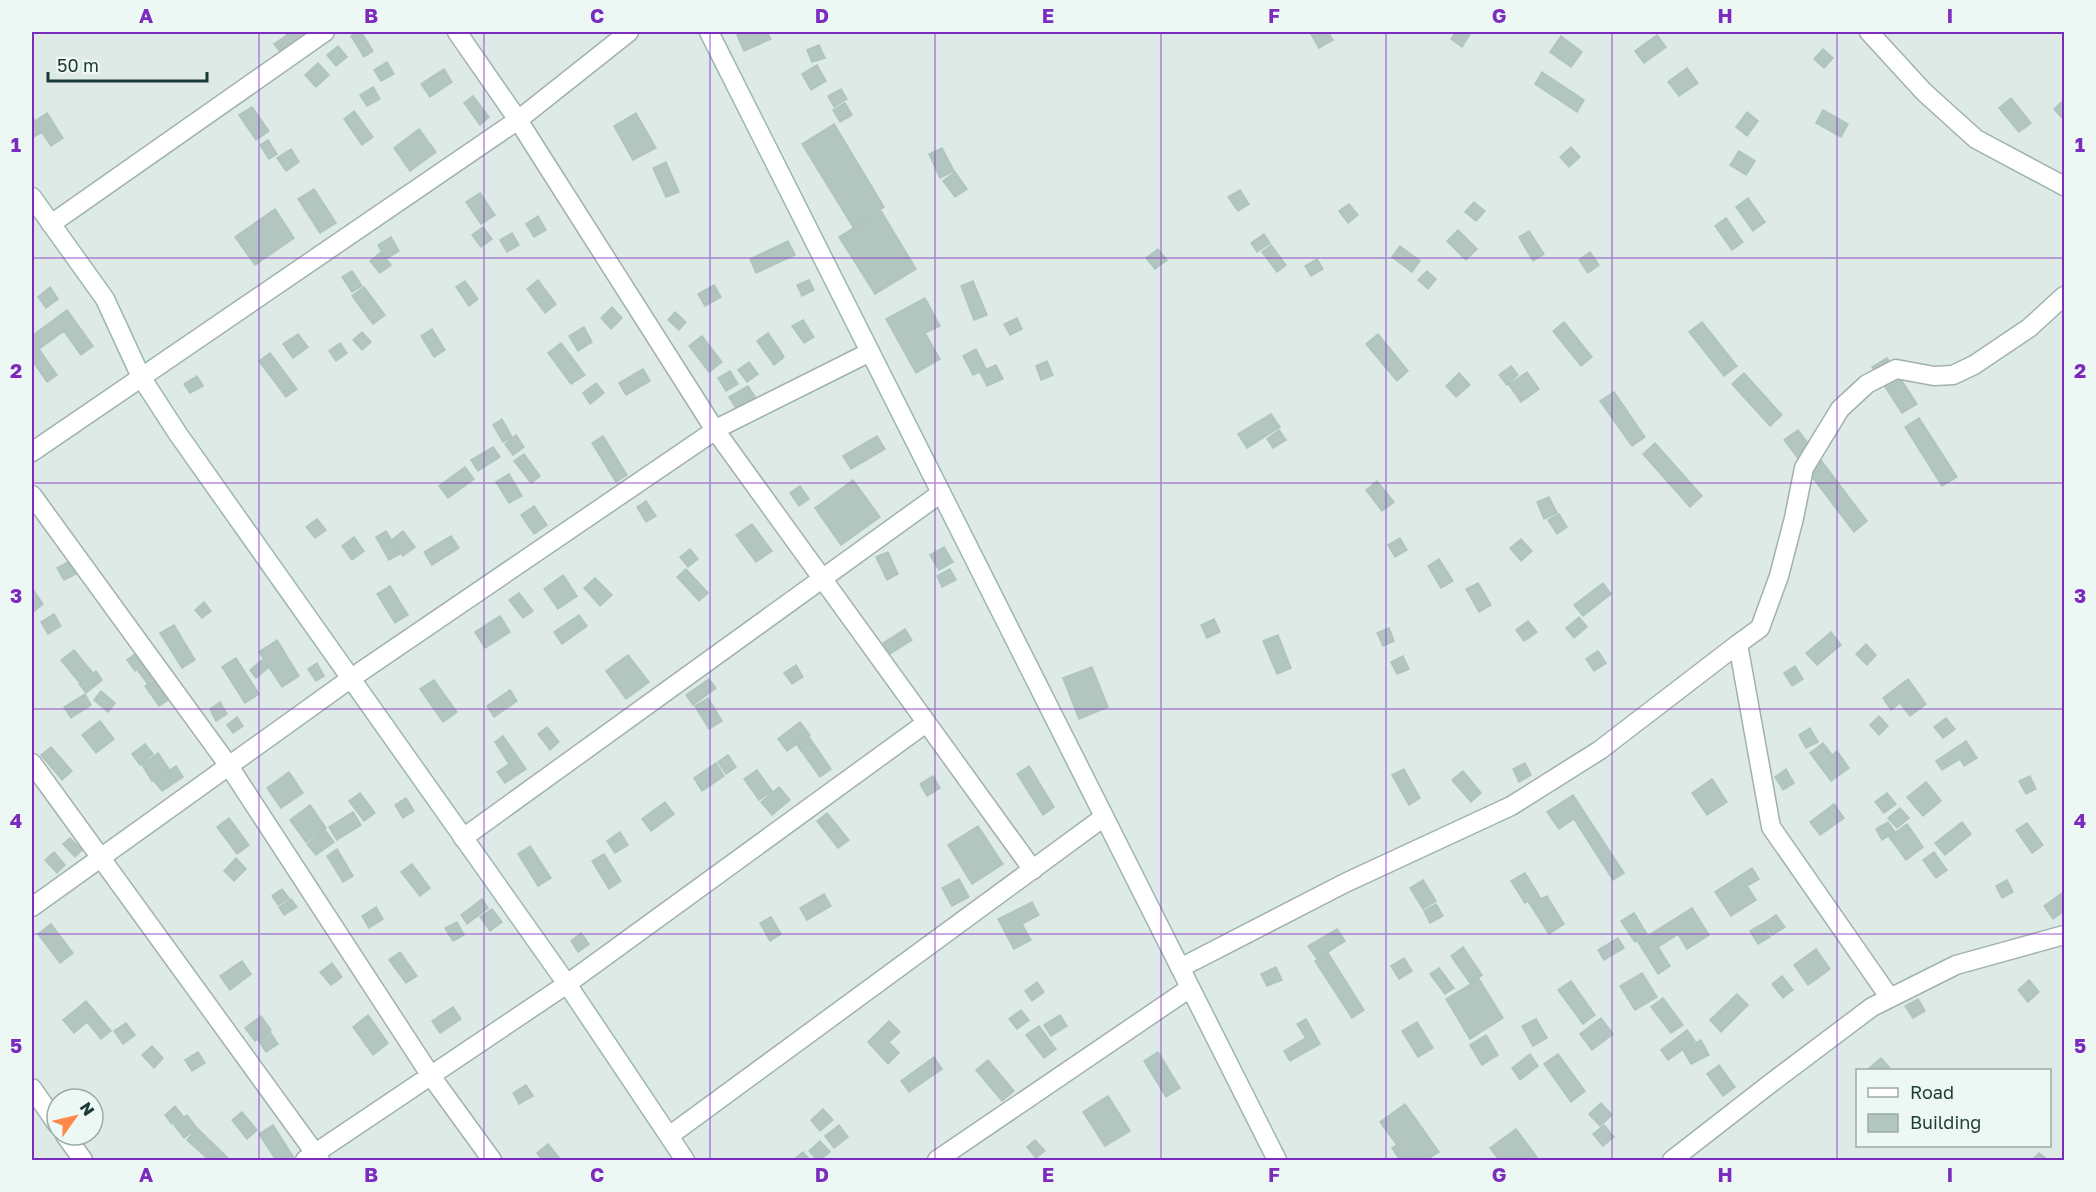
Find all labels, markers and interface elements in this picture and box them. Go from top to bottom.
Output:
text: A [139,3,153,27]
text: B [364,3,378,27]
text: C [590,3,604,27]
text: D [815,3,829,27]
text: E [1042,3,1054,27]
text: F [1268,3,1280,27]
text: G [1492,3,1506,27]
text: H [1717,3,1733,27]
text: I [1947,3,1953,27]
scale bar [48,45,207,83]
text: 50 m [57,54,99,76]
text: 1 [11,132,21,156]
text: 1 [2075,132,2085,156]
text: 2 [10,358,22,382]
text: 2 [2074,358,2086,382]
text: 3 [10,583,22,607]
text: 3 [2074,583,2086,607]
text: 4 [10,808,22,832]
text: 4 [2074,808,2086,832]
text: 5 [10,1033,22,1057]
text: 5 [2074,1033,2086,1057]
legend [1856,1069,2051,1147]
text: Road [1910,1081,1954,1103]
north arrow [45,1087,105,1147]
text: N [76,1098,99,1119]
text: Building [1910,1111,1981,1133]
text: A [139,1162,153,1186]
text: B [364,1162,378,1186]
text: C [590,1162,604,1186]
text: D [815,1162,829,1186]
text: E [1042,1162,1054,1186]
text: F [1268,1162,1280,1186]
text: G [1492,1162,1506,1186]
text: H [1717,1162,1733,1186]
text: I [1947,1162,1953,1186]

